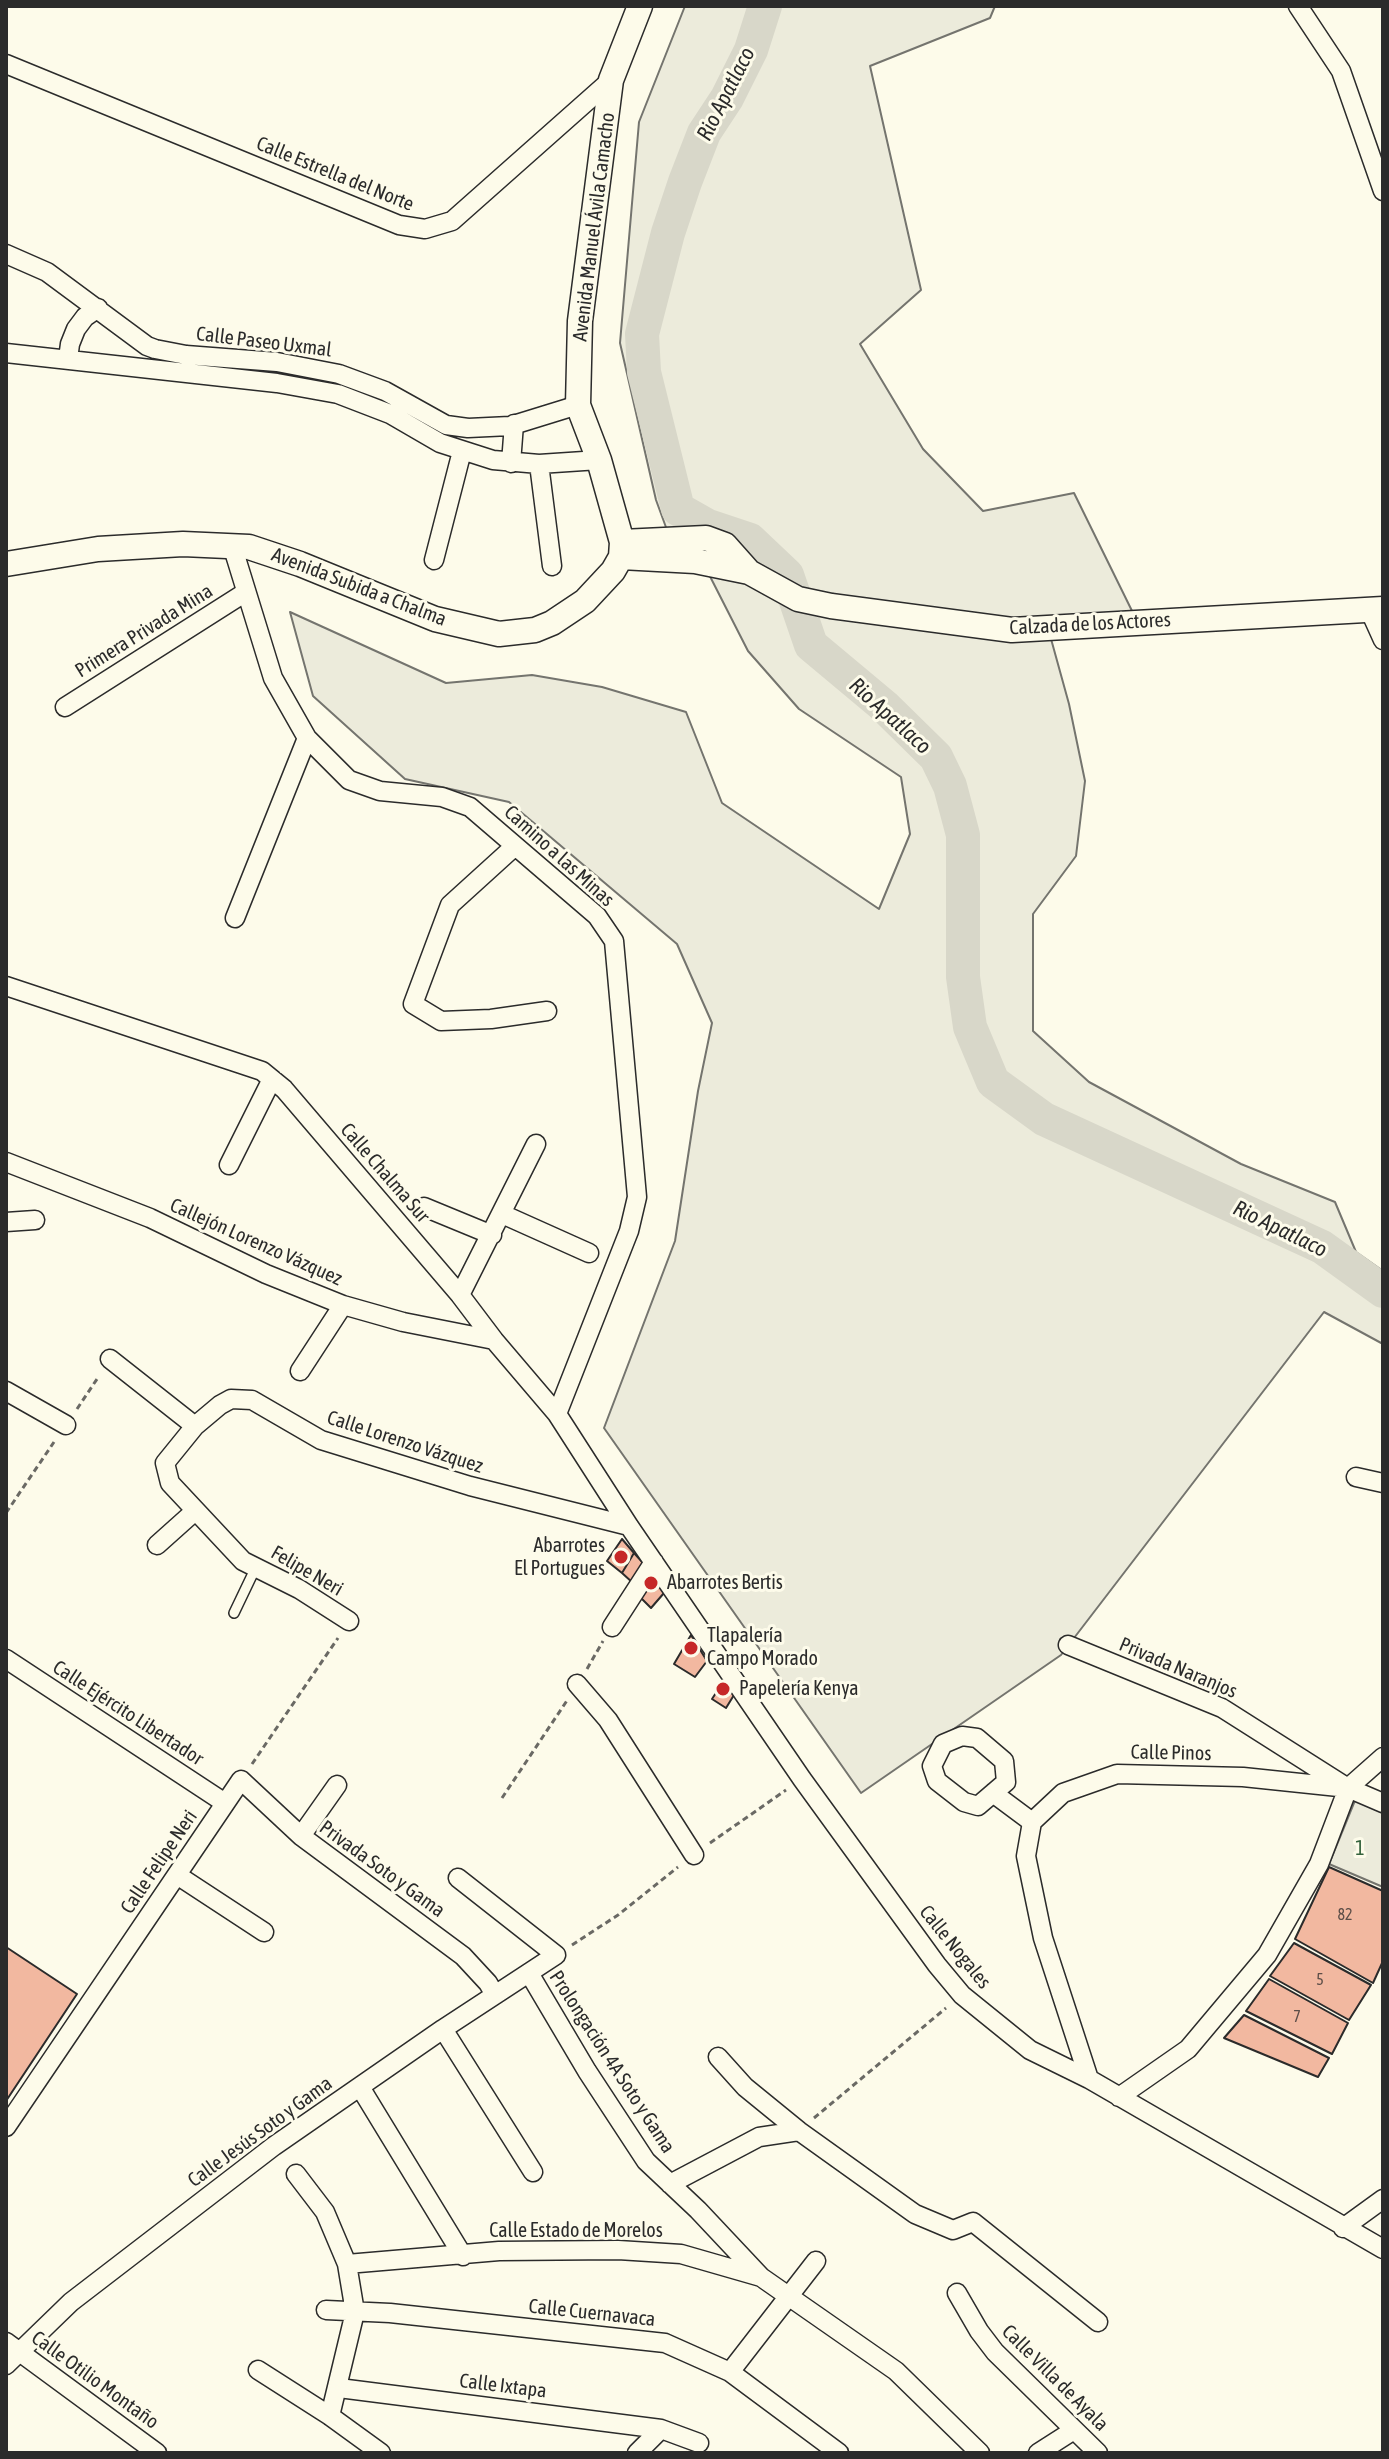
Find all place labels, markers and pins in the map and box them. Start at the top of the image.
place label: Abarrotes El Portugues [514,1534,605,1581]
marker: Abarrotes El Portugues [612,1548,630,1566]
place label: Abarrotes Bertis [667,1571,783,1595]
marker: Abarrotes Bertis [642,1574,660,1592]
place label: Tlapalería Campo Morado [707,1624,818,1671]
marker: Tlapalería Campo Morado [682,1639,700,1657]
place label: Papelería Kenya [739,1677,858,1701]
marker: Papelería Kenya [714,1680,732,1698]

